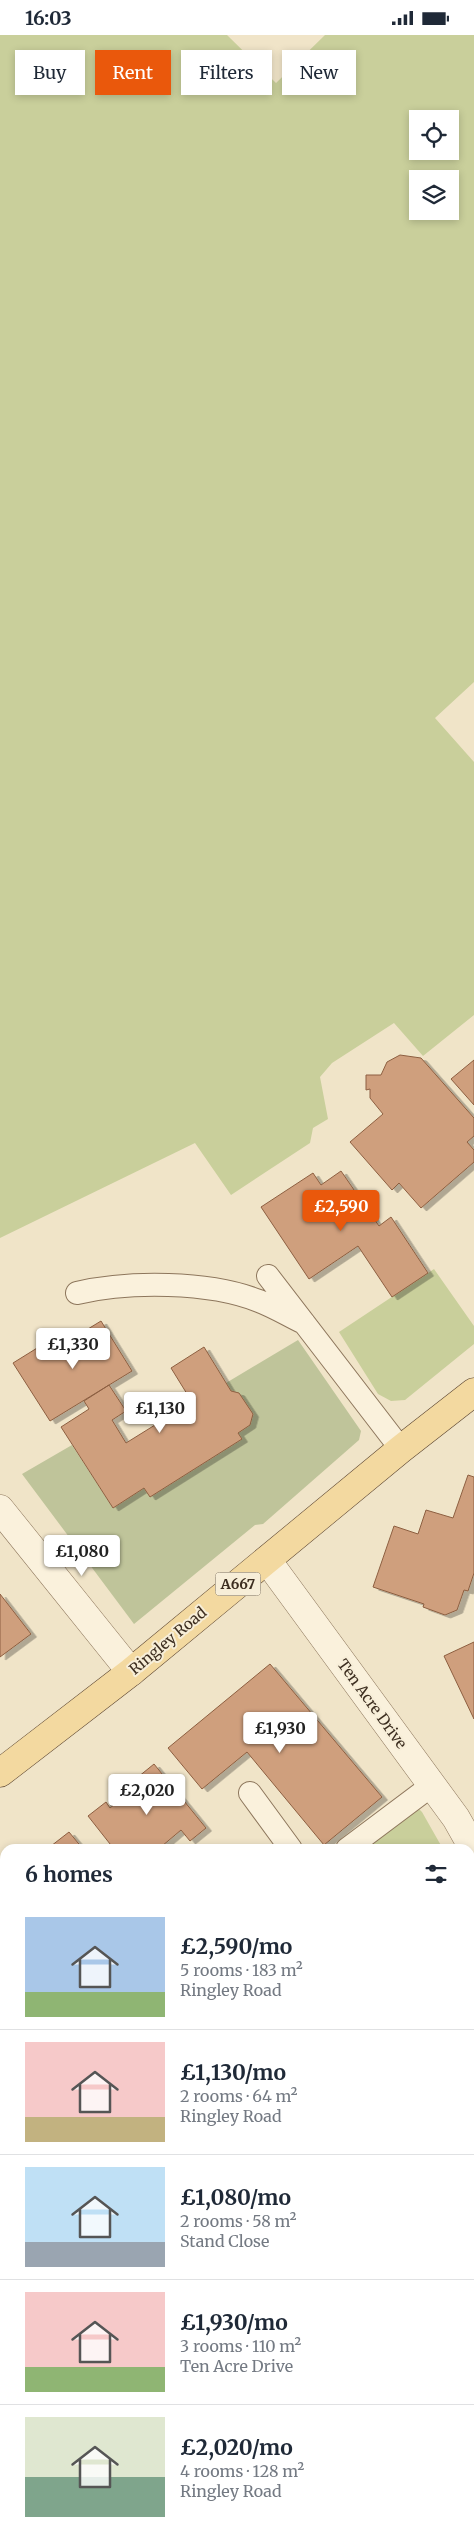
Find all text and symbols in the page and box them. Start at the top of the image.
text: 16:03 [25,6,72,30]
chip: Buy [15,50,85,95]
chip: Rent [95,50,171,95]
chip: Filters [181,50,272,95]
chip: New [282,50,356,95]
map controls [409,110,459,220]
button: locate [409,110,459,160]
button: layers [409,170,459,220]
pin: £2,590 [300,1189,382,1232]
text: £2,590 [313,1196,369,1216]
pin: £1,330 [32,1327,114,1370]
text: £1,330 [47,1334,99,1354]
pin: £1,130 [119,1391,201,1434]
text: £1,130 [135,1398,185,1418]
pin: £1,080 [41,1535,123,1577]
text: £1,080 [55,1541,109,1561]
road number: A667 [216,1573,260,1595]
street label: Ringley Road [125,1603,210,1679]
street label: Ten Acre Drive [334,1655,411,1752]
pin: £1,930 [239,1711,321,1754]
text: £1,930 [254,1718,306,1738]
pin: £2,020 [106,1773,188,1816]
text: £2,020 [119,1780,175,1800]
icon: filters [422,1860,450,1888]
text: 6 homes [25,1861,113,1888]
text: £2,590/mo [180,1933,292,1960]
icon: home [65,1937,125,1997]
text: 5 rooms · 183 m² [180,1960,303,1980]
text: Ringley Road [180,1980,282,2000]
text: £1,130/mo [180,2059,286,2086]
icon: home [65,2062,125,2122]
text: 2 rooms · 64 m² [180,2086,298,2106]
text: Ringley Road [180,2106,282,2126]
text: £1,080/mo [180,2184,291,2211]
icon: home [65,2187,125,2247]
text: 2 rooms · 58 m² [180,2211,297,2231]
text: Stand Close [180,2231,269,2251]
text: £1,930/mo [180,2309,288,2336]
icon: home [65,2312,125,2372]
text: 3 rooms · 110 m² [180,2336,301,2356]
text: Ten Acre Drive [180,2356,293,2376]
text: £2,020/mo [180,2434,293,2461]
icon: home [65,2437,125,2497]
text: 4 rooms · 128 m² [180,2461,304,2481]
text: Ringley Road [180,2481,282,2501]

